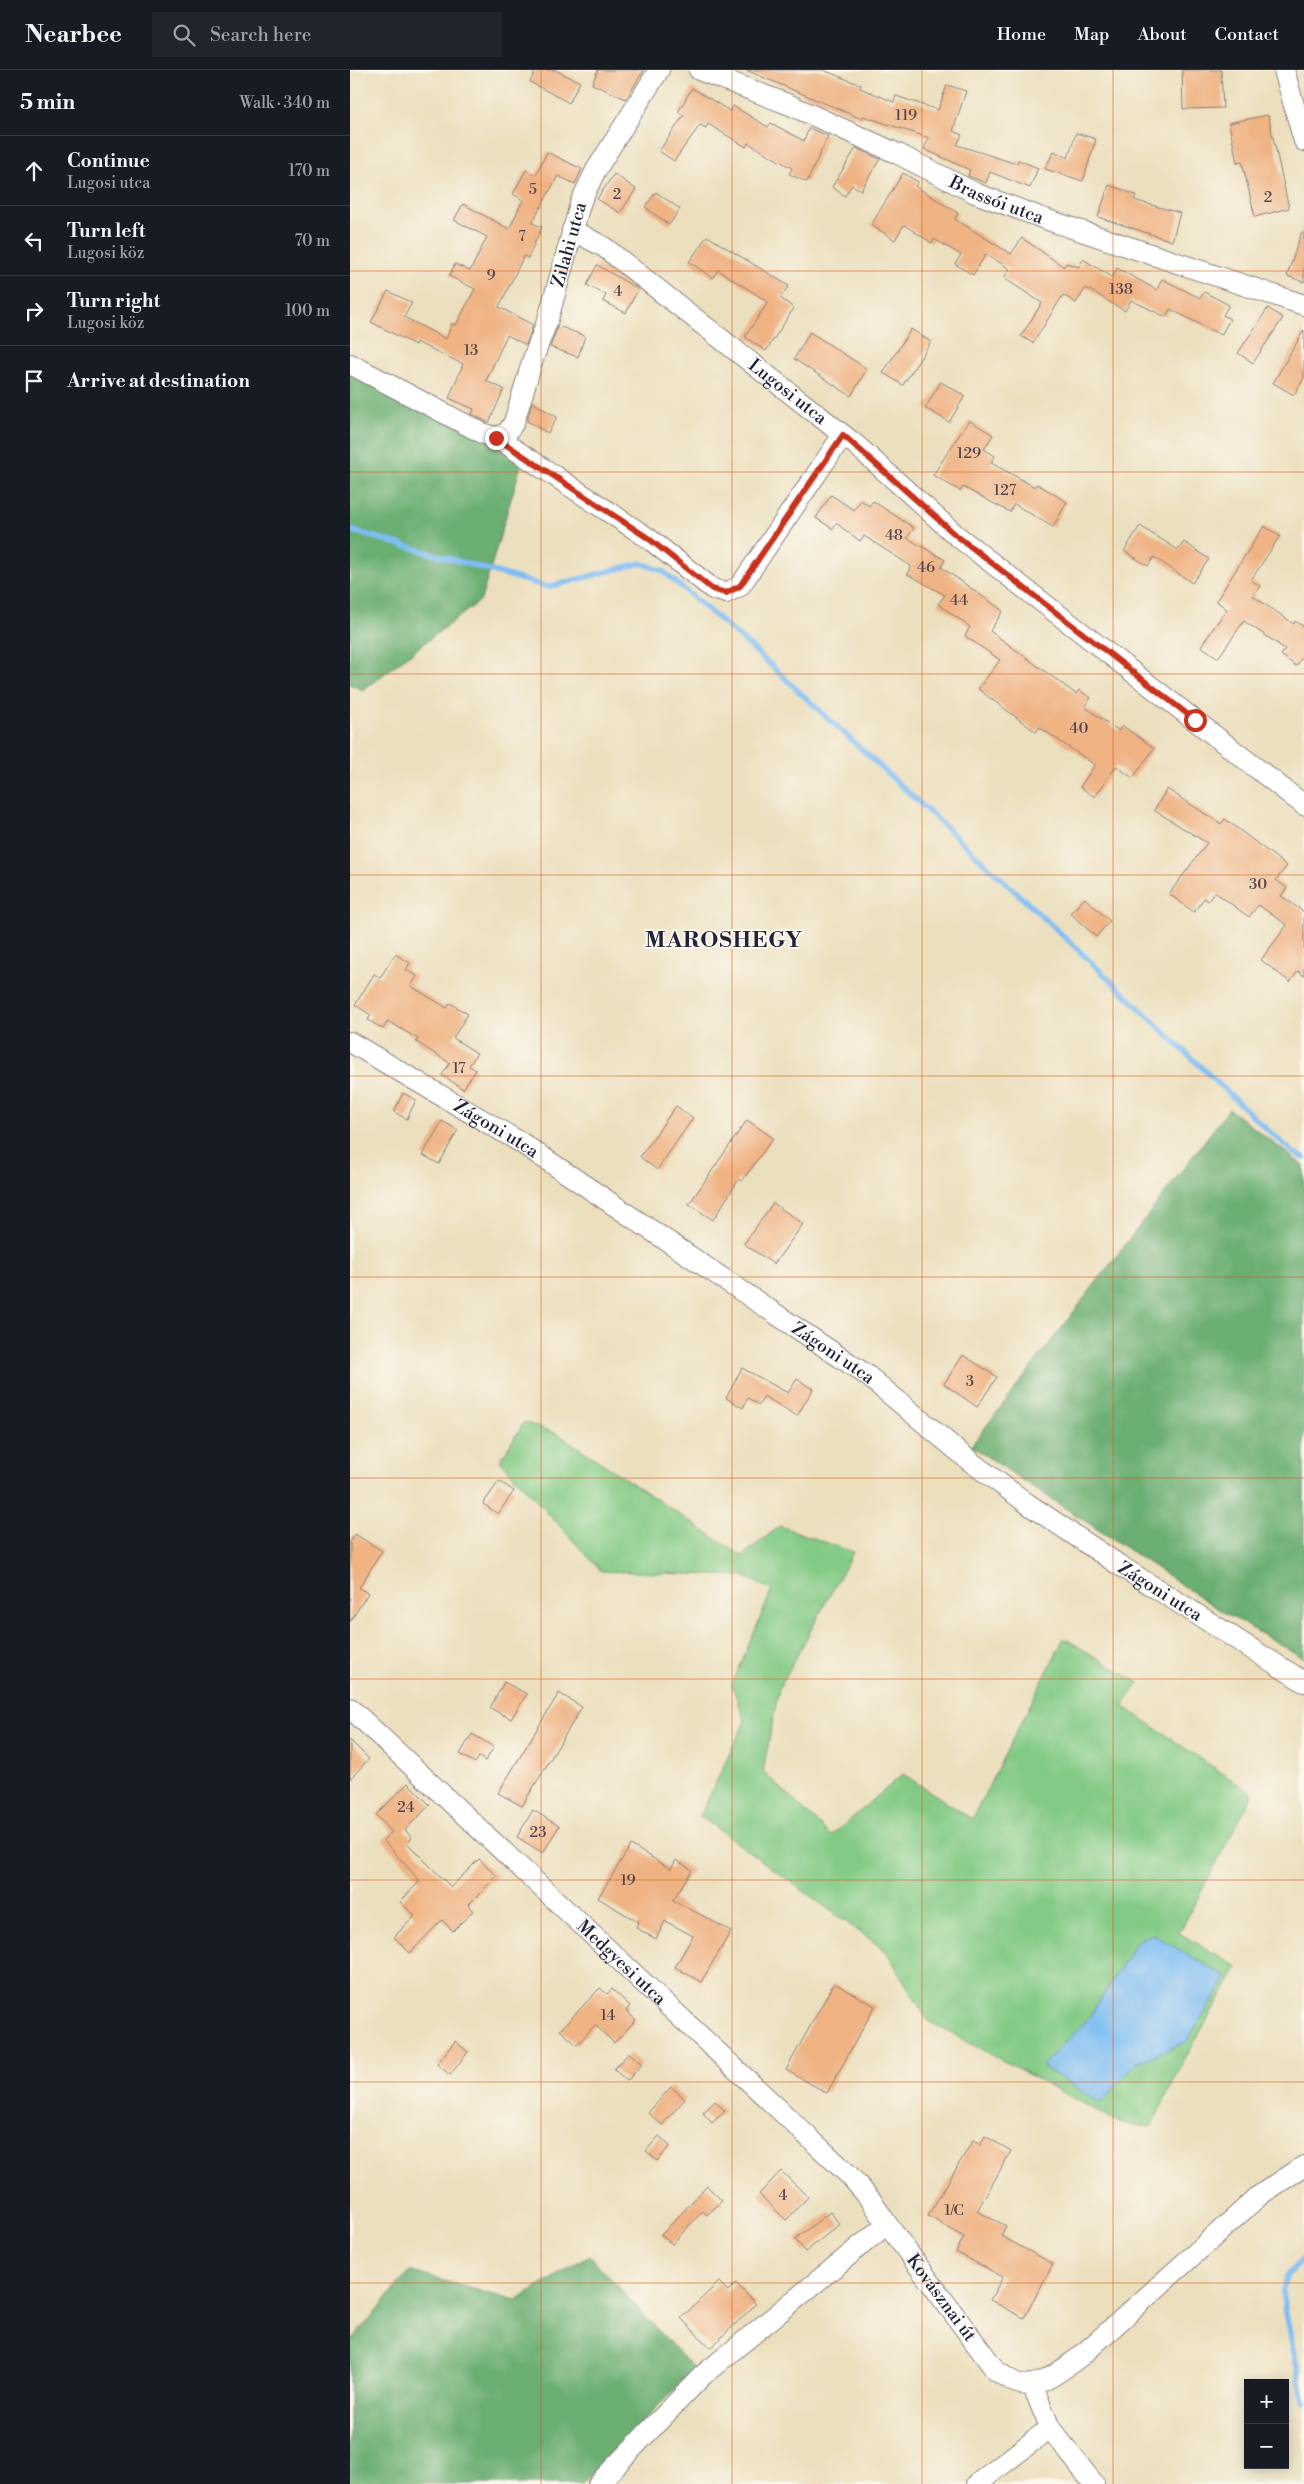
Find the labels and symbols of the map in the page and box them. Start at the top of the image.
house number: 119 [895,106,917,125]
street label: Brassói utca [945,170,1048,229]
house number: 5 [529,180,537,199]
house number: 2 [613,185,621,204]
house number: 2 [1264,188,1272,207]
street label: Zilahi utca [546,199,592,290]
house number: 7 [518,227,526,246]
house number: 9 [486,266,496,285]
house number: 138 [1109,280,1133,299]
house number: 4 [614,282,623,301]
house number: 13 [464,341,478,360]
street label: Lugosi utca [744,353,833,430]
route end [485,427,508,450]
house number: 129 [957,444,981,463]
house number: 127 [994,481,1017,500]
house number: 48 [885,526,903,545]
house number: 46 [917,558,935,577]
house number: 44 [950,591,968,610]
route start [1184,709,1207,732]
house number: 40 [1070,719,1088,738]
house number: 30 [1249,875,1267,894]
district label: MAROSHEGY [645,927,803,954]
house number: 17 [452,1059,466,1078]
street label: Zágoni utca [450,1094,544,1163]
street label: Zágoni utca [788,1317,881,1389]
house number: 3 [966,1372,974,1391]
street label: Zágoni utca [1114,1556,1207,1627]
house number: 24 [397,1798,415,1817]
house number: 23 [530,1823,546,1842]
house number: 19 [620,1871,636,1890]
street label: Medgyesi utca [572,1915,672,2010]
house number: 14 [601,2006,615,2025]
house number: 4 [779,2186,788,2205]
house number: 1/C [944,2201,964,2220]
street label: Kovásznai út [902,2249,982,2347]

